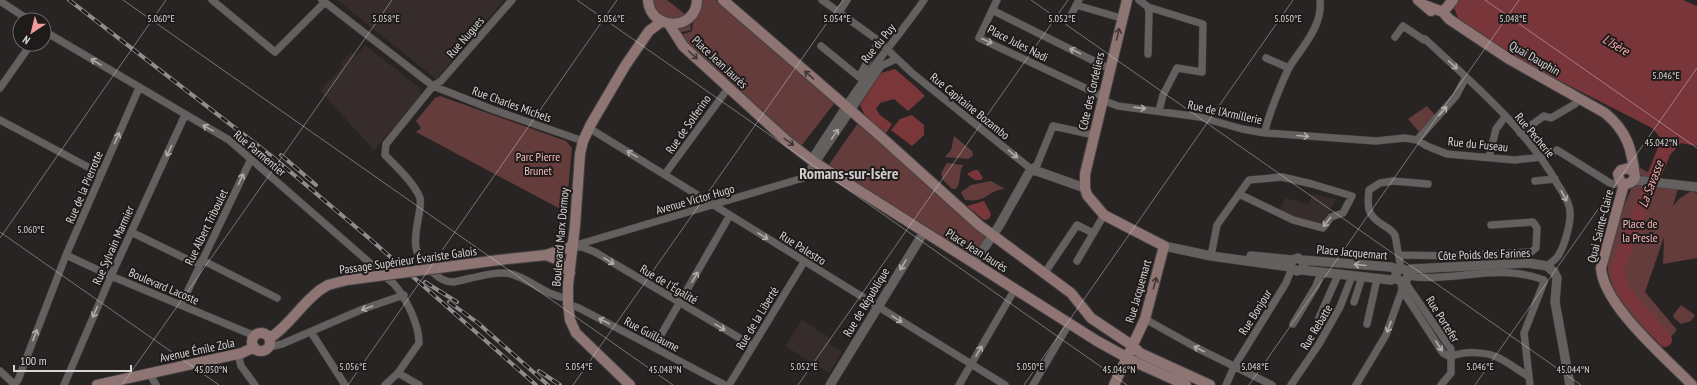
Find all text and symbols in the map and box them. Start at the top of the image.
north arrow [12,12,52,52]
text: 5.060°E [147,12,175,25]
text: 5.058°E [372,12,400,25]
text: 5.056°E [597,12,625,25]
text: 5.054°E [823,12,851,25]
text: 5.052°E [1048,12,1076,25]
text: 5.050°E [1274,12,1302,25]
text: 5.048°E [1499,12,1527,25]
street label: Rue Nugues [443,13,487,61]
street label: Rue du Puy [858,20,899,66]
street label: Place Jules Nadi [985,21,1051,65]
one-way arrow [1114,28,1122,41]
water label: L'Isère [1600,31,1634,60]
text: N [20,33,33,48]
street label: Place Jean Jaurès [689,33,751,91]
street label: Quai Dauphin [1507,37,1563,79]
one-way arrow [980,38,992,45]
one-way arrow [1069,47,1081,54]
one-way arrow [687,50,698,59]
street label: Côte des Cordeliers [1075,51,1107,131]
one-way arrow [90,58,102,66]
one-way arrow [1448,60,1458,70]
street label: Rue Capitaine Bozambo [927,69,1013,143]
text: 5.046°E [1652,69,1680,82]
one-way arrow [804,70,814,79]
street label: Rue Charles Michels [470,83,554,125]
street label: Rue de Solferino [662,92,714,156]
street label: Rue de l'Armillerie [1186,97,1264,127]
one-way arrow [1133,105,1146,112]
one-way arrow [1438,106,1448,116]
street label: Rue Pecherie [1512,110,1558,160]
one-way arrow [202,124,214,132]
street label: Rue Parmentier [231,127,290,180]
one-way arrow [831,129,840,140]
one-way arrow [114,132,121,144]
one-way arrow [1297,132,1310,139]
street label: Rue du Fuseau [1447,133,1509,155]
text: 45.042°N [1644,136,1678,149]
one-way arrow [784,138,795,146]
one-way arrow [164,144,172,156]
street label: Rue de la Pierrotte [62,148,106,226]
park label: Parc Pierre Brunet [516,149,560,178]
one-way arrow [627,150,638,158]
one-way arrow [1007,150,1018,159]
water label: La Savasse [1634,157,1668,210]
district label: Romans-sur-Isère [799,163,899,183]
one-way arrow [238,173,245,185]
street label: Avenue Victor Hugo [654,181,736,217]
street label: Rue Albert Triboulet [181,186,231,267]
street label: Boulevard Marx Dormoy [548,186,572,287]
street label: Quai Sainte-Claire [1584,188,1616,264]
one-way arrow [1561,190,1568,202]
street label: Rue Sylvain Marmier [89,202,137,287]
park label: Place de la Presle [1622,216,1658,245]
one-way arrow [1323,217,1331,228]
text: 5.060°E [17,223,45,236]
street label: Place Jean Jaurès [943,225,1011,275]
street label: Rue Palestro [777,228,829,268]
one-way arrow [757,232,768,240]
street label: Place Jacquemart [1316,241,1389,263]
street label: Passage Supérieur Évariste Galois [338,243,478,277]
street label: Côte Poids des Farines [1438,245,1530,263]
one-way arrow [603,257,615,265]
street label: Rue Jacquemart [1122,257,1154,324]
one-way arrow [899,259,907,270]
street label: Rue de l'Égalité [637,261,701,307]
one-way arrow [1354,261,1367,268]
street label: Boulevard Lacoste [126,264,202,308]
street label: Rue de République [840,265,892,339]
one-way arrow [691,271,699,283]
one-way arrow [1151,277,1159,290]
street label: Rue de la Liberté [732,284,782,352]
street label: Rue Bonjour [1235,286,1275,338]
street label: Rue Portefer [1423,293,1463,345]
street label: Rue Rebatte [1297,302,1335,352]
one-way arrow [361,304,373,312]
one-way arrow [91,305,99,317]
street label: Rue Guillaume [622,313,682,355]
one-way arrow [891,316,903,324]
one-way arrow [598,317,610,324]
one-way arrow [1385,320,1392,333]
one-way arrow [714,324,726,332]
one-way arrow [32,330,40,342]
street label: Avenue Émile Zola [158,335,236,365]
one-way arrow [1435,340,1443,351]
one-way arrow [1193,345,1205,352]
one-way arrow [975,346,983,358]
scale bar [14,347,131,373]
text: 100 m [20,353,47,368]
text: 5.056°E [339,360,367,373]
text: 5.054°E [565,360,593,373]
text: 5.052°E [790,360,818,373]
text: 5.050°E [1016,360,1044,373]
text: 5.048°E [1241,360,1269,373]
text: 5.046°E [1466,360,1494,373]
text: 45.050°N [194,363,228,376]
text: 45.048°N [648,363,682,376]
text: 45.046°N [1102,363,1136,376]
text: 45.044°N [1556,363,1590,376]

